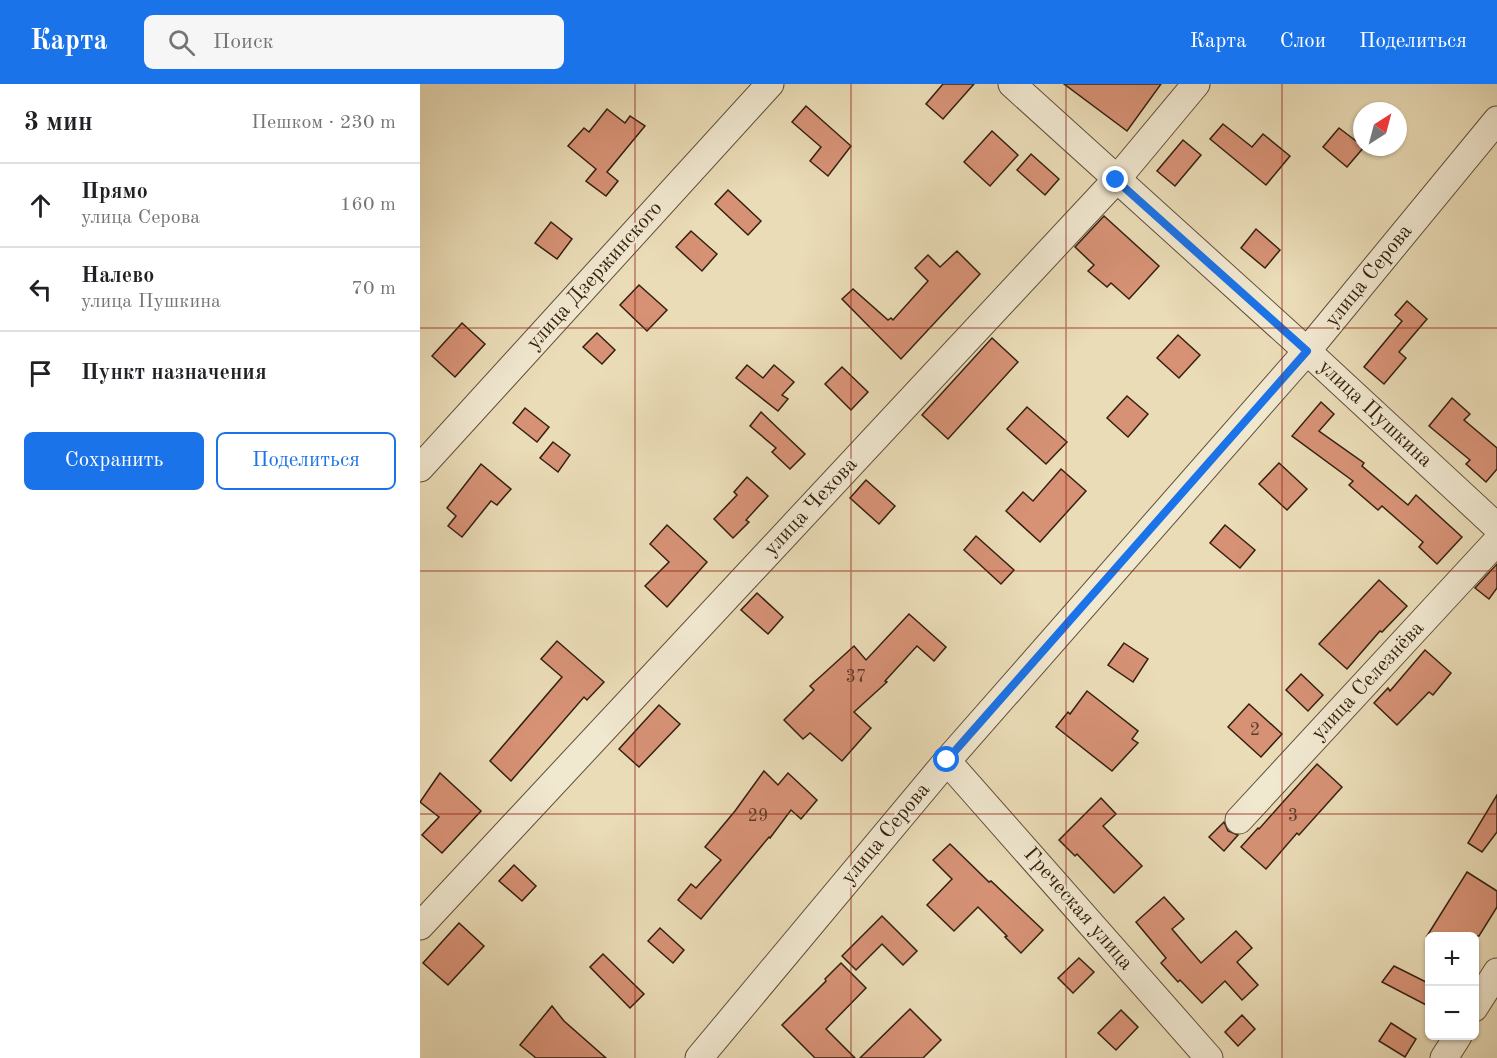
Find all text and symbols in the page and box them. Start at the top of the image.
search box [144,15,564,69]
icon: search [165,26,198,59]
text: Карта [30,28,108,56]
text: Поиск [213,31,274,53]
text: Карта [1190,31,1247,52]
text: Слои [1280,31,1326,52]
text: Поделиться [1359,31,1467,52]
north arrow [1353,102,1407,156]
text: 3 мин [24,110,93,136]
text: Пешком · 230 m [251,113,396,133]
route end [1102,166,1128,192]
text: Прямо [81,181,148,203]
icon: ahead [24,189,57,222]
text: 160 m [340,195,396,215]
street label: улица Дзержинского [523,198,667,354]
text: улица Серова [81,208,200,228]
street label: улица Серова [1321,221,1417,331]
text: Налево [81,265,154,287]
icon: left [24,273,57,306]
text: 70 m [351,279,396,299]
text: улица Пушкина [81,292,221,312]
street label: улица Пушкина [1314,356,1436,472]
icon: arrive [24,357,57,390]
text: Пункт назначения [81,362,267,384]
button: Сохранить [24,432,204,490]
button: Поделиться [216,432,396,490]
street label: улица Чехова [760,454,862,560]
street label: улица Селезнёва [1308,617,1428,745]
house number: 37 [846,668,866,686]
house number: 2 [1250,721,1260,739]
route start [933,746,959,772]
street label: улица Серова [838,779,934,889]
house number: 29 [748,807,768,825]
house number: 3 [1288,807,1298,825]
street label: Греческая улица [1019,844,1137,974]
map controls [1425,932,1479,1040]
button: + [1425,932,1479,986]
button: − [1425,986,1479,1040]

